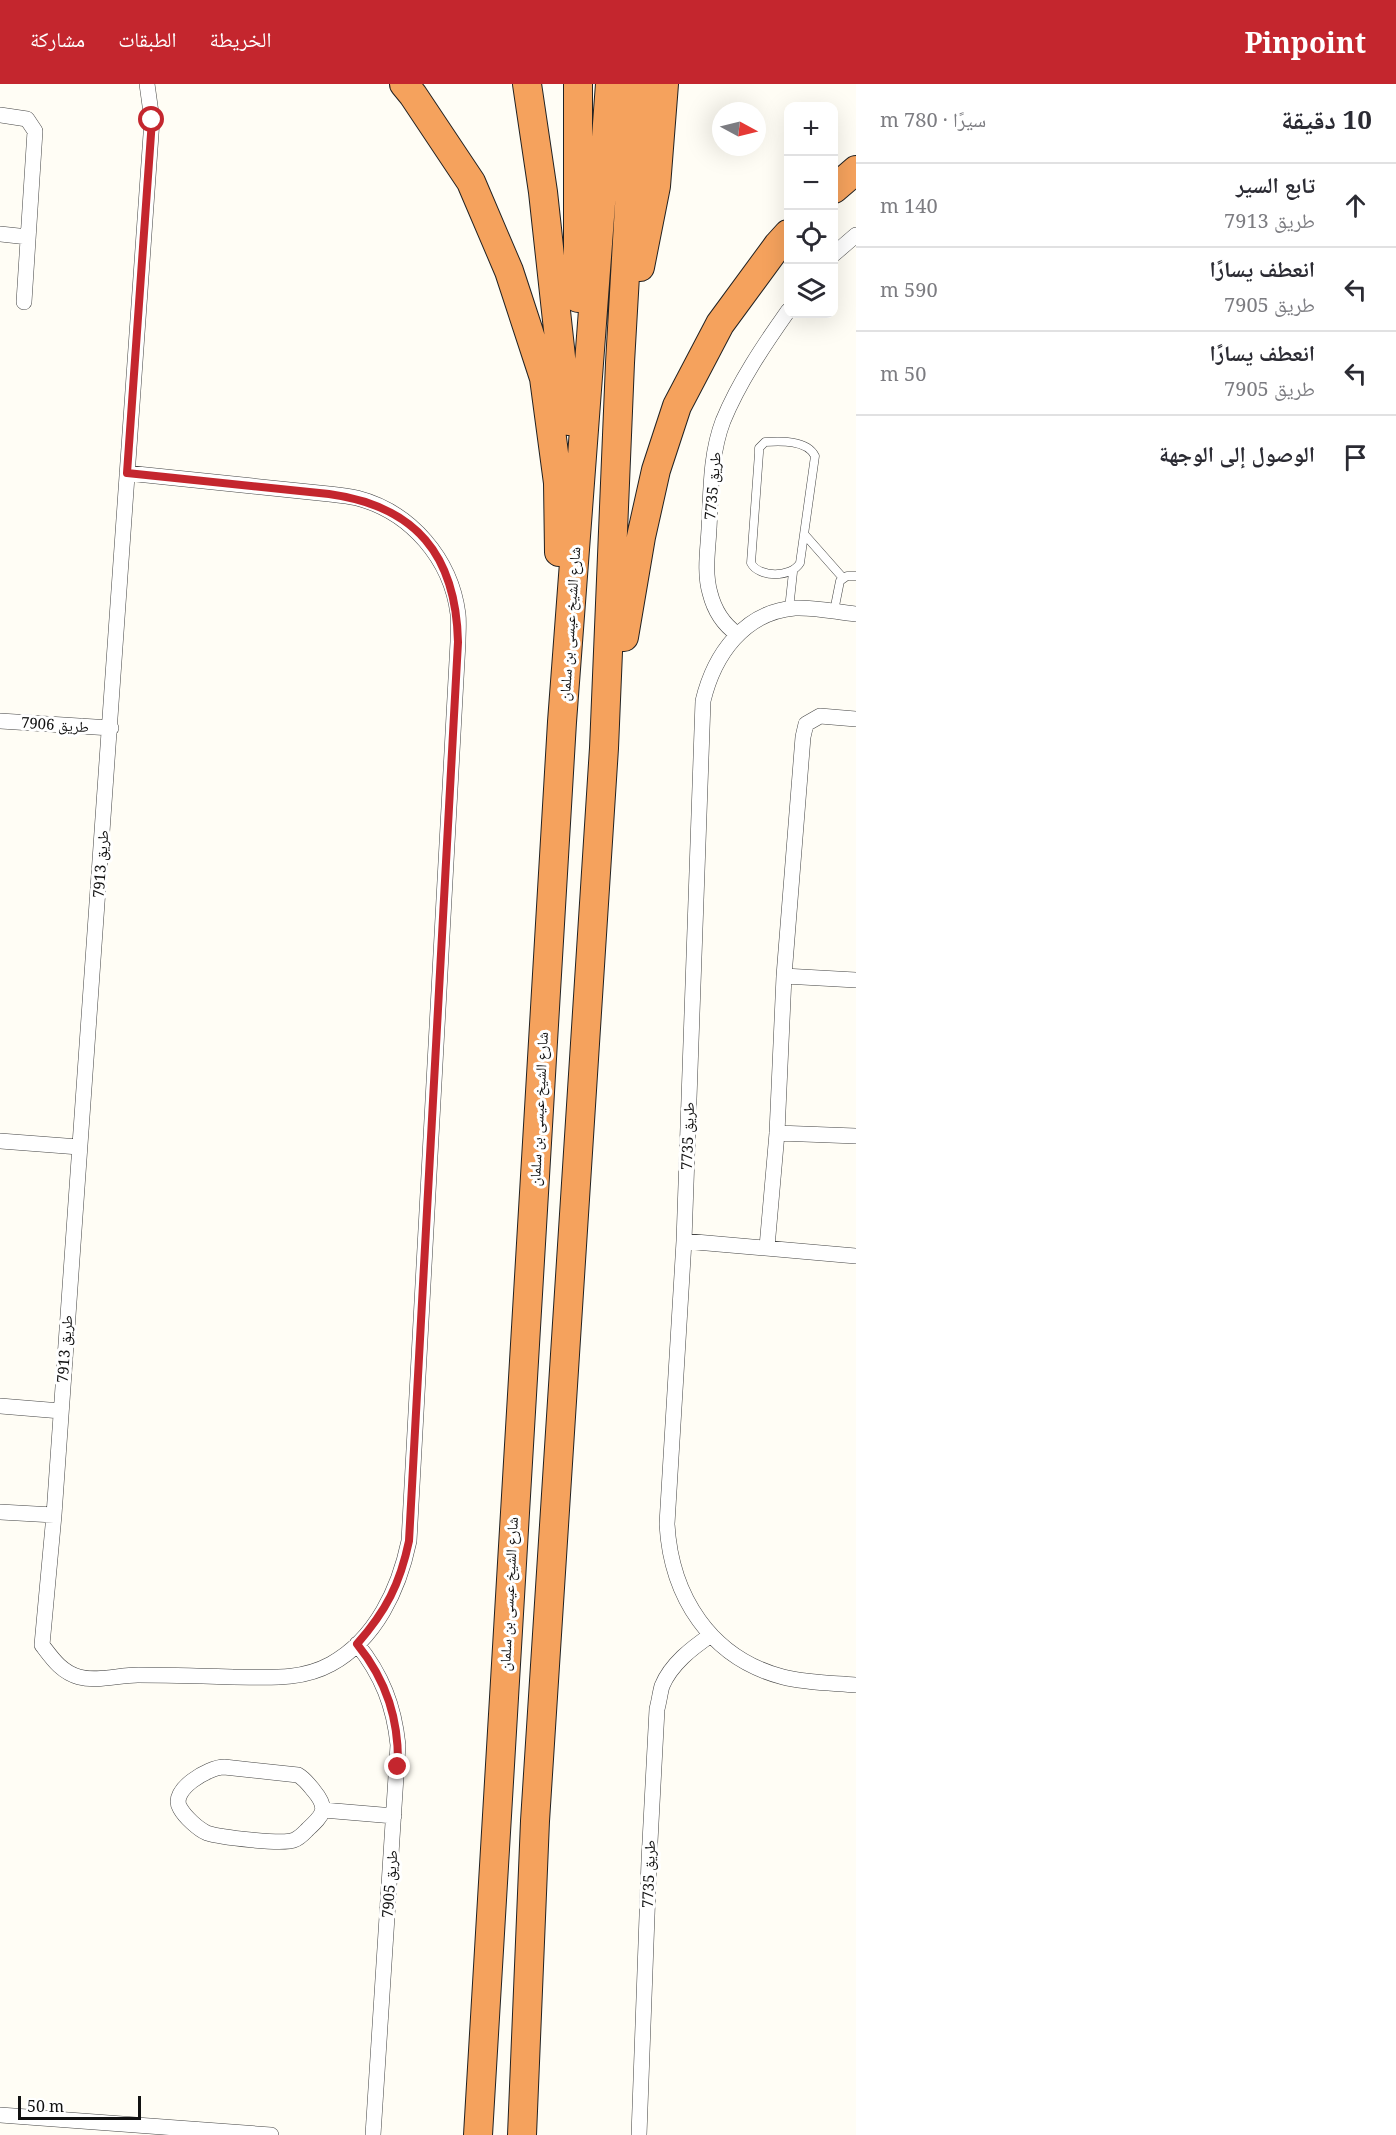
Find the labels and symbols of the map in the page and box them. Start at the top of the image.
north arrow [712,102,766,156]
route start [138,106,164,132]
street label: طريق 7735 [699,451,726,521]
street label: شارع الشيخ عيسى بن سلمان [554,546,585,702]
street label: طريق 7906 [20,712,90,737]
street label: طريق 7913 [88,829,113,899]
street label: شارع الشيخ عيسى بن سلمان [524,1031,553,1187]
street label: طريق 7735 [676,1101,699,1170]
street label: طريق 7913 [52,1314,77,1384]
street label: شارع الشيخ عيسى بن سلمان [494,1516,523,1672]
route end [384,1753,410,1779]
street label: طريق 7735 [637,1839,660,1908]
street label: طريق 7905 [377,1849,402,1919]
scale bar [18,2093,141,2120]

